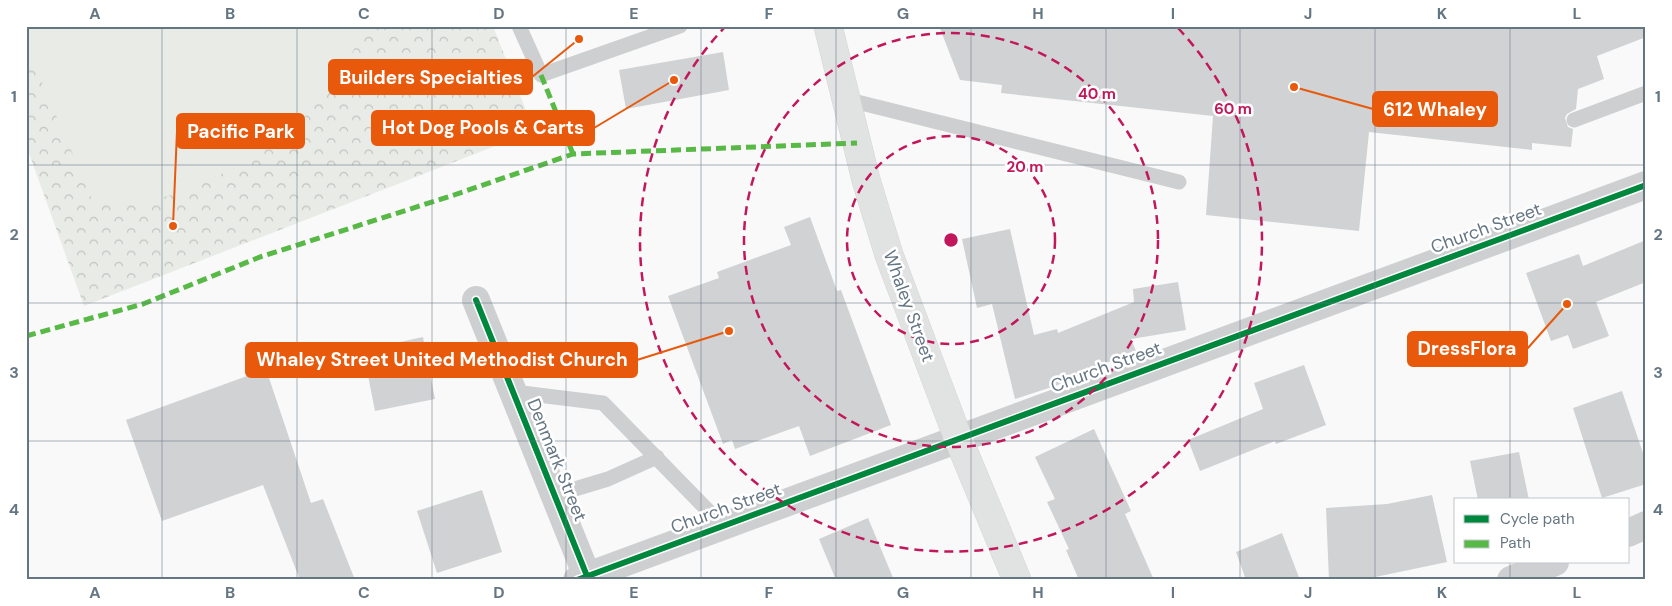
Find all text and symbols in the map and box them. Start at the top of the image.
text: A [89,3,101,24]
text: B [225,3,235,24]
text: C [358,3,370,24]
text: D [493,3,505,24]
text: E [629,3,639,24]
text: F [765,3,774,24]
text: G [897,3,909,24]
text: H [1032,3,1044,24]
text: I [1171,3,1175,24]
text: J [1304,3,1312,24]
text: K [1437,3,1448,24]
text: L [1573,3,1582,24]
callout: Builders Specialties [329,60,532,94]
text: Builders Specialties [339,65,523,90]
text: 40 m [1078,84,1116,104]
text: 1 [11,86,17,107]
text: 1 [1655,86,1661,107]
callout: 612 Whaley [1373,92,1497,126]
text: 612 Whaley [1383,97,1488,122]
text: 60 m [1214,99,1252,119]
callout: Hot Dog Pools & Carts [372,111,594,145]
callout: Pacific Park [177,114,304,148]
text: Hot Dog Pools & Carts [382,115,584,140]
text: Pacific Park [187,119,295,144]
text: 20 m [1007,157,1043,177]
street label: Church Street [1427,197,1545,259]
text: 2 [9,224,19,245]
text: 2 [1653,224,1663,245]
centre of rings [942,231,960,249]
street label: Whaley Street [878,247,940,365]
callout: DressFlora [1408,332,1527,366]
street label: Church Street [1047,336,1165,398]
text: DressFlora [1418,336,1516,361]
callout: Whaley Street United Methodist Church [246,343,637,377]
text: Whaley Street United Methodist Church [256,347,628,372]
text: 3 [9,362,19,383]
text: 3 [1653,362,1663,383]
street label: Denmark Street [521,395,593,525]
street label: Church Street [667,477,785,539]
legend [1454,498,1630,564]
text: 4 [9,499,19,520]
text: 4 [1653,499,1663,520]
text: Cycle path [1500,509,1575,529]
text: Path [1500,533,1531,553]
text: A [89,582,101,603]
text: B [225,582,235,603]
text: C [358,582,370,603]
text: D [493,582,505,603]
text: E [629,582,639,603]
text: F [765,582,774,603]
text: G [897,582,909,603]
text: H [1032,582,1044,603]
text: I [1171,582,1175,603]
text: J [1304,582,1312,603]
text: K [1437,582,1448,603]
text: L [1573,582,1582,603]

